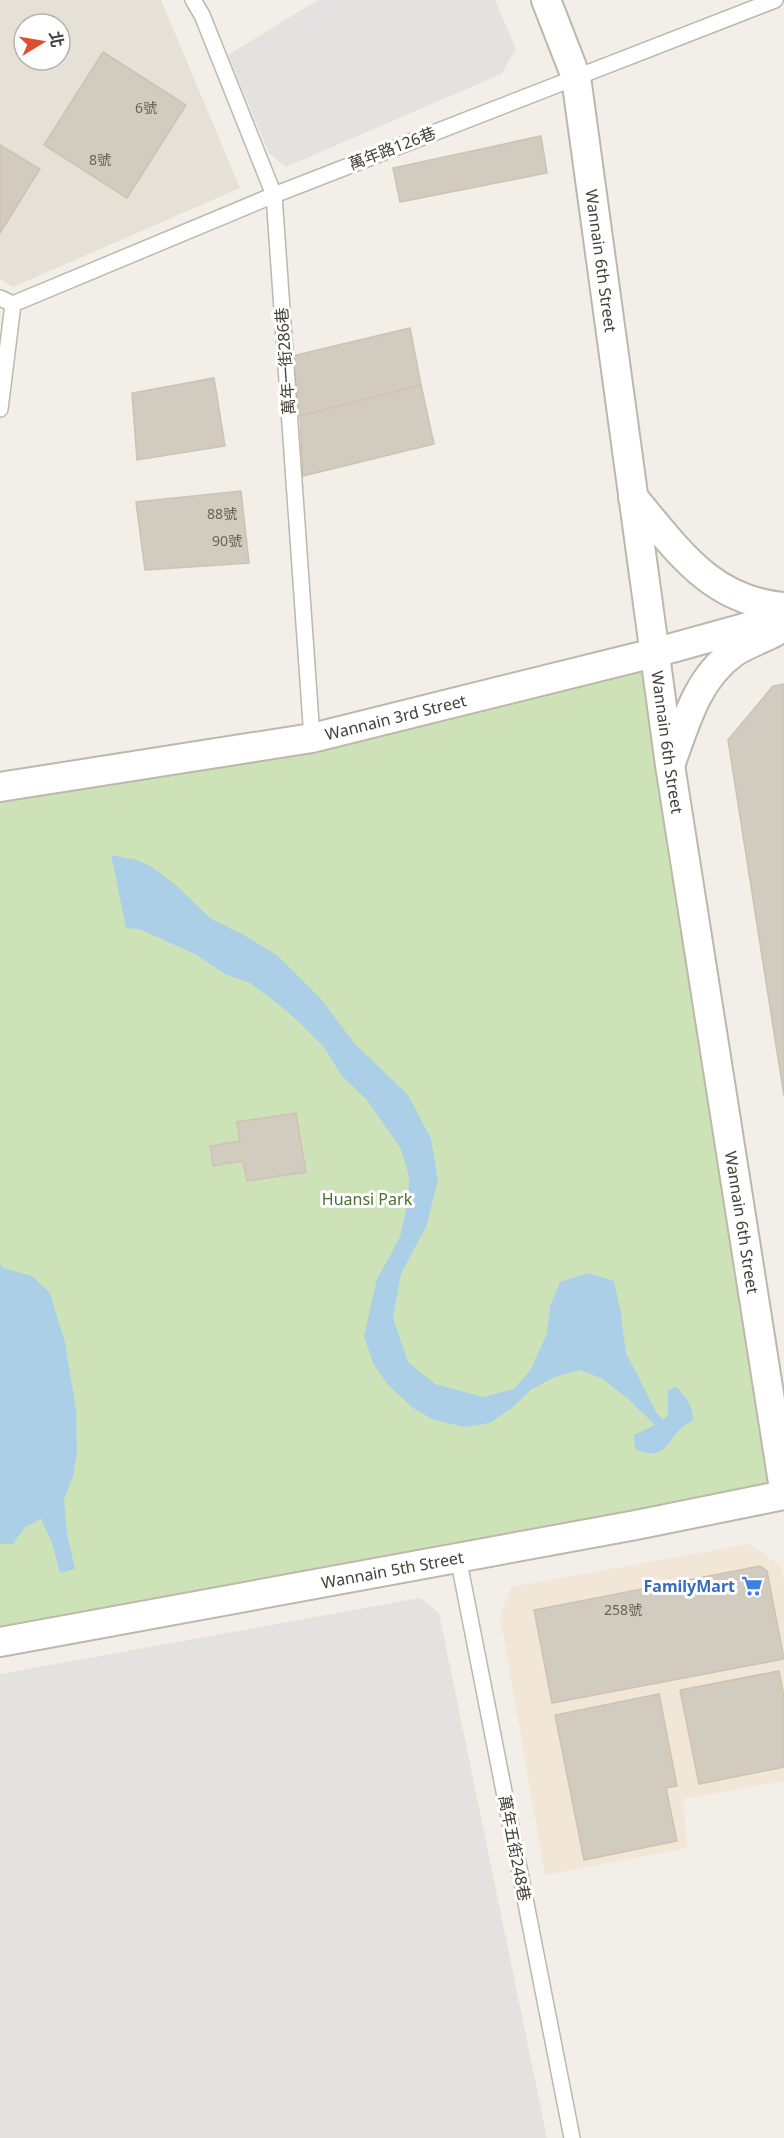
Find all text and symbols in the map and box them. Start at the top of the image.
north arrow [12,12,72,72]
text: 北 [44,29,69,49]
house number: 6號 [135,98,157,117]
street label: 萬年路126巷 [345,121,439,175]
house number: 8號 [89,150,111,169]
street label: Wannain 6th Street [580,188,622,334]
street label: 萬年一街286巷 [270,307,300,415]
house number: 88號 [207,504,237,523]
house number: 90號 [212,531,242,550]
street label: Wannain 6th Street [646,669,689,815]
street label: Wannain 3rd Street [323,689,469,745]
street label: Wannain 6th Street [720,1149,764,1296]
park label: Huansi Park [322,1188,413,1210]
street label: Wannain 5th Street [319,1546,466,1594]
supermarket icon: FamilyMart [740,1574,764,1598]
place label: FamilyMart [644,1575,735,1597]
house number: 258號 [604,1600,642,1619]
street label: 萬年五街248巷 [494,1793,536,1903]

